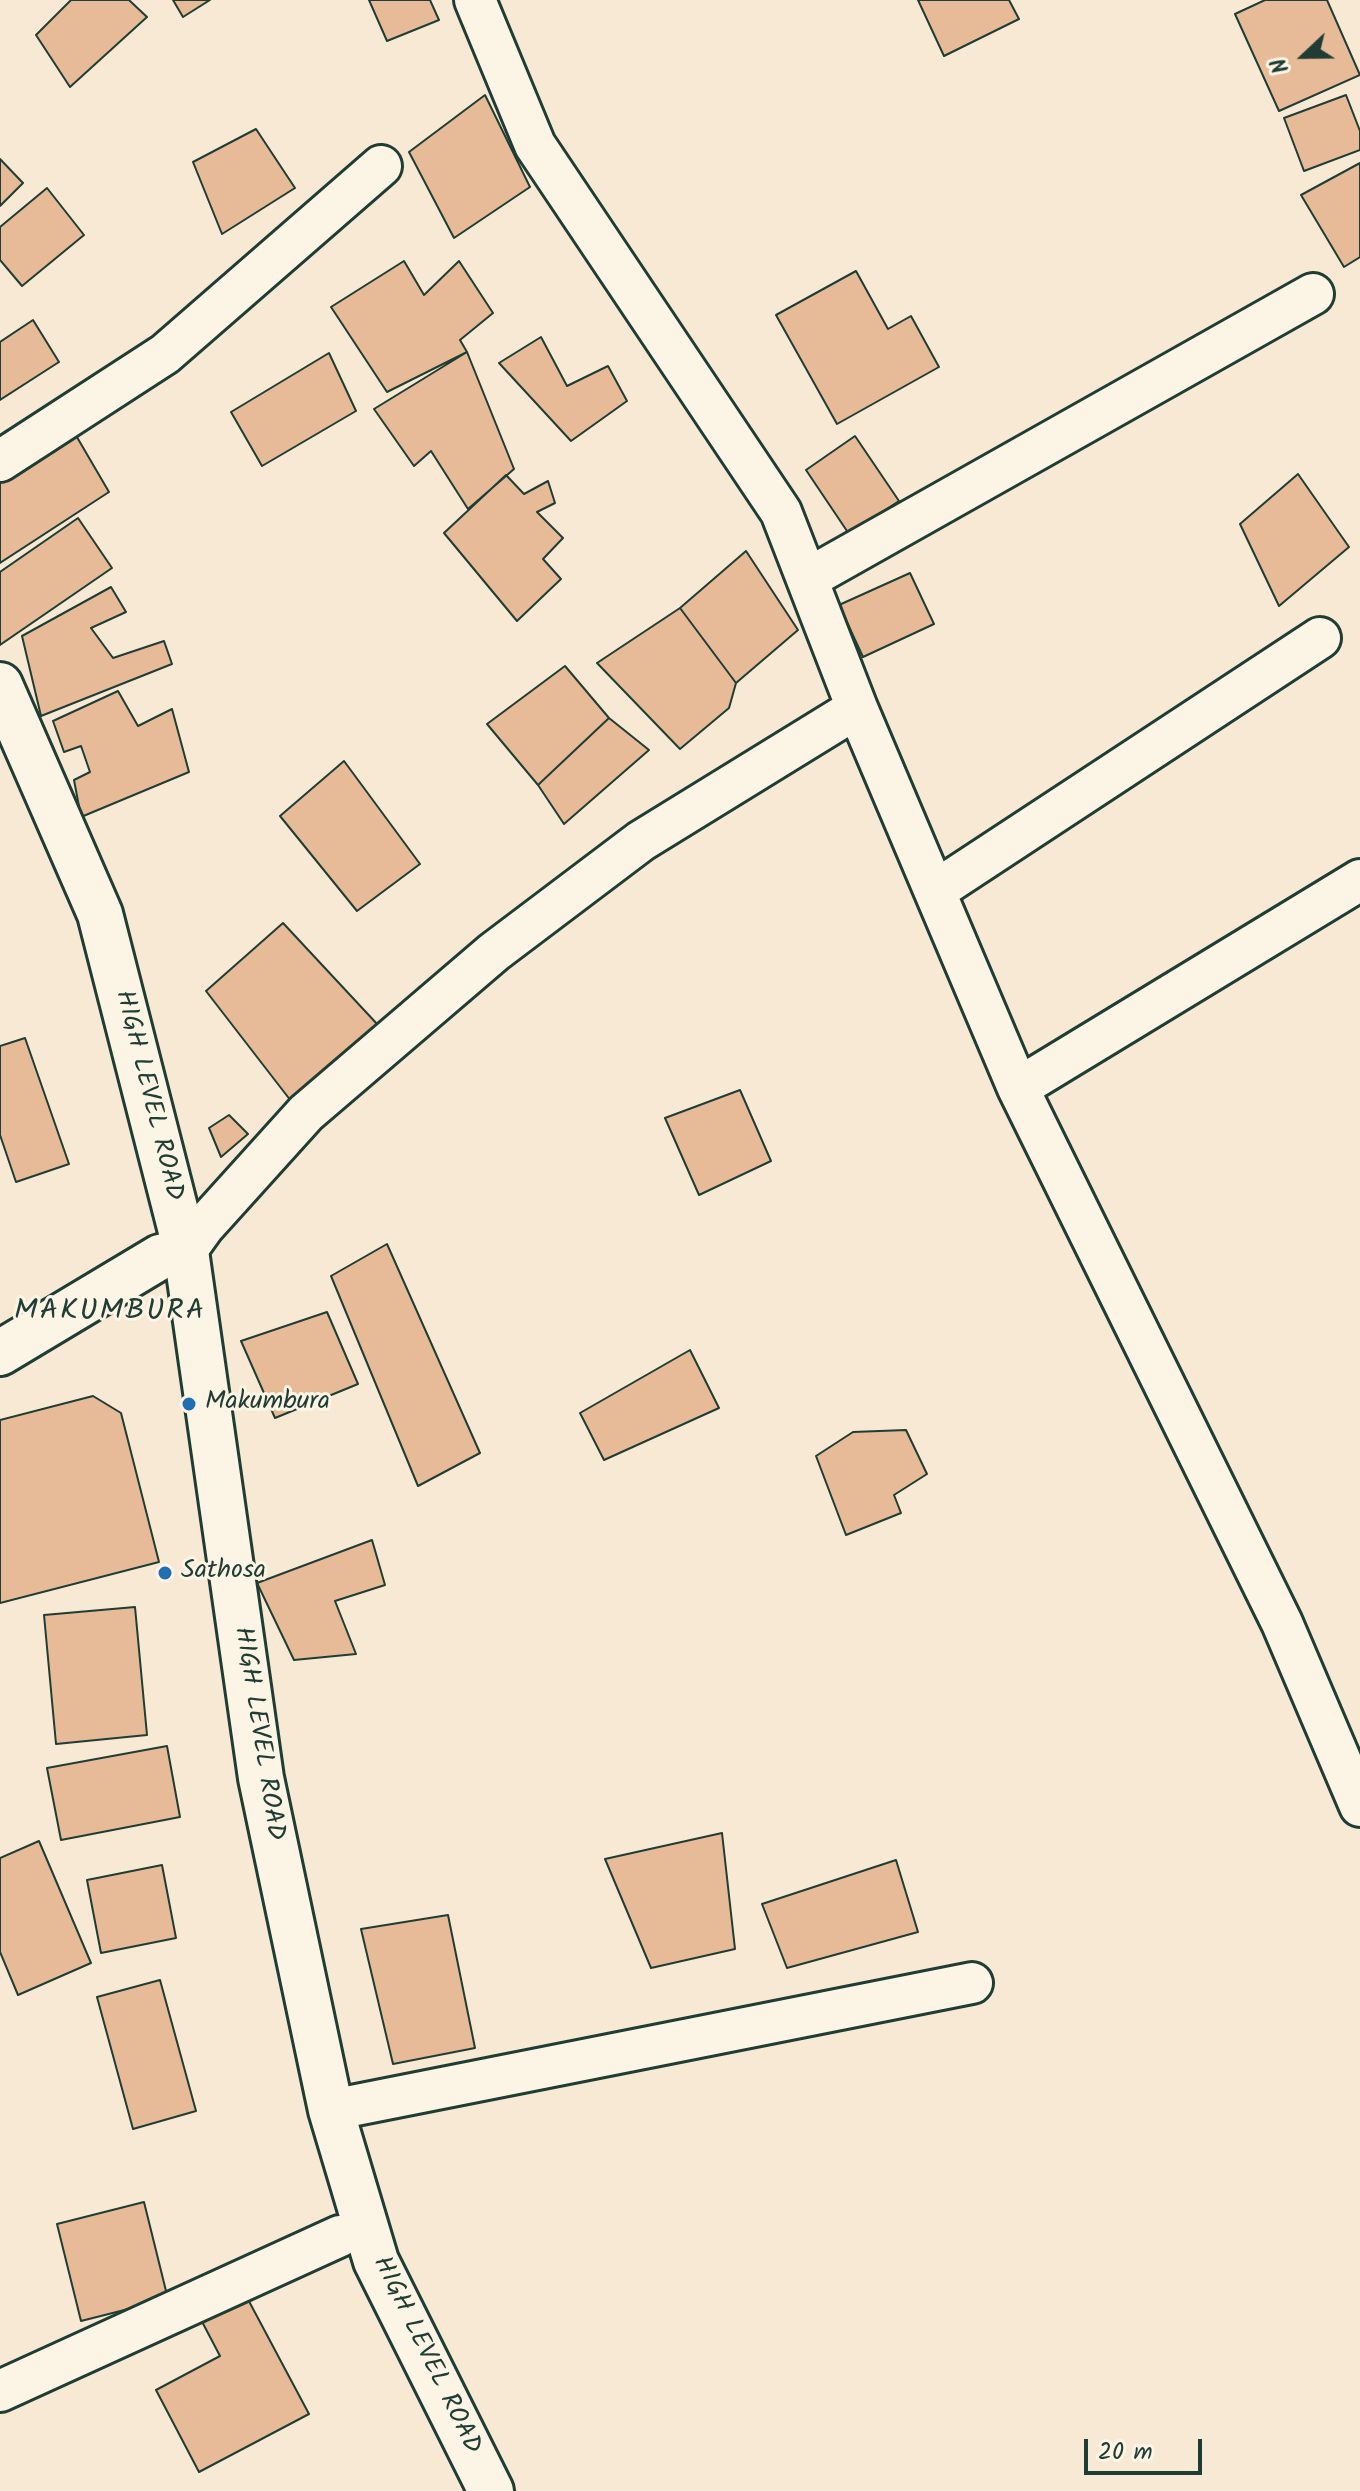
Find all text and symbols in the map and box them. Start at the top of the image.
north arrow [1264,16,1344,96]
text: N [1262,52,1300,78]
street label: HIGH LEVEL ROAD [106,987,188,1205]
district label: MAKUMBURA [14,1296,206,1332]
place label: Makumbura [205,1388,330,1420]
marker: Makumbura [180,1395,198,1413]
place label: Sathosa [181,1557,266,1589]
marker: Sathosa [156,1564,174,1582]
street label: HIGH LEVEL ROAD [225,1625,289,1843]
street label: HIGH LEVEL ROAD [364,2252,486,2460]
scale bar [1088,2423,1206,2473]
text: 20 m [1098,2433,1153,2472]

